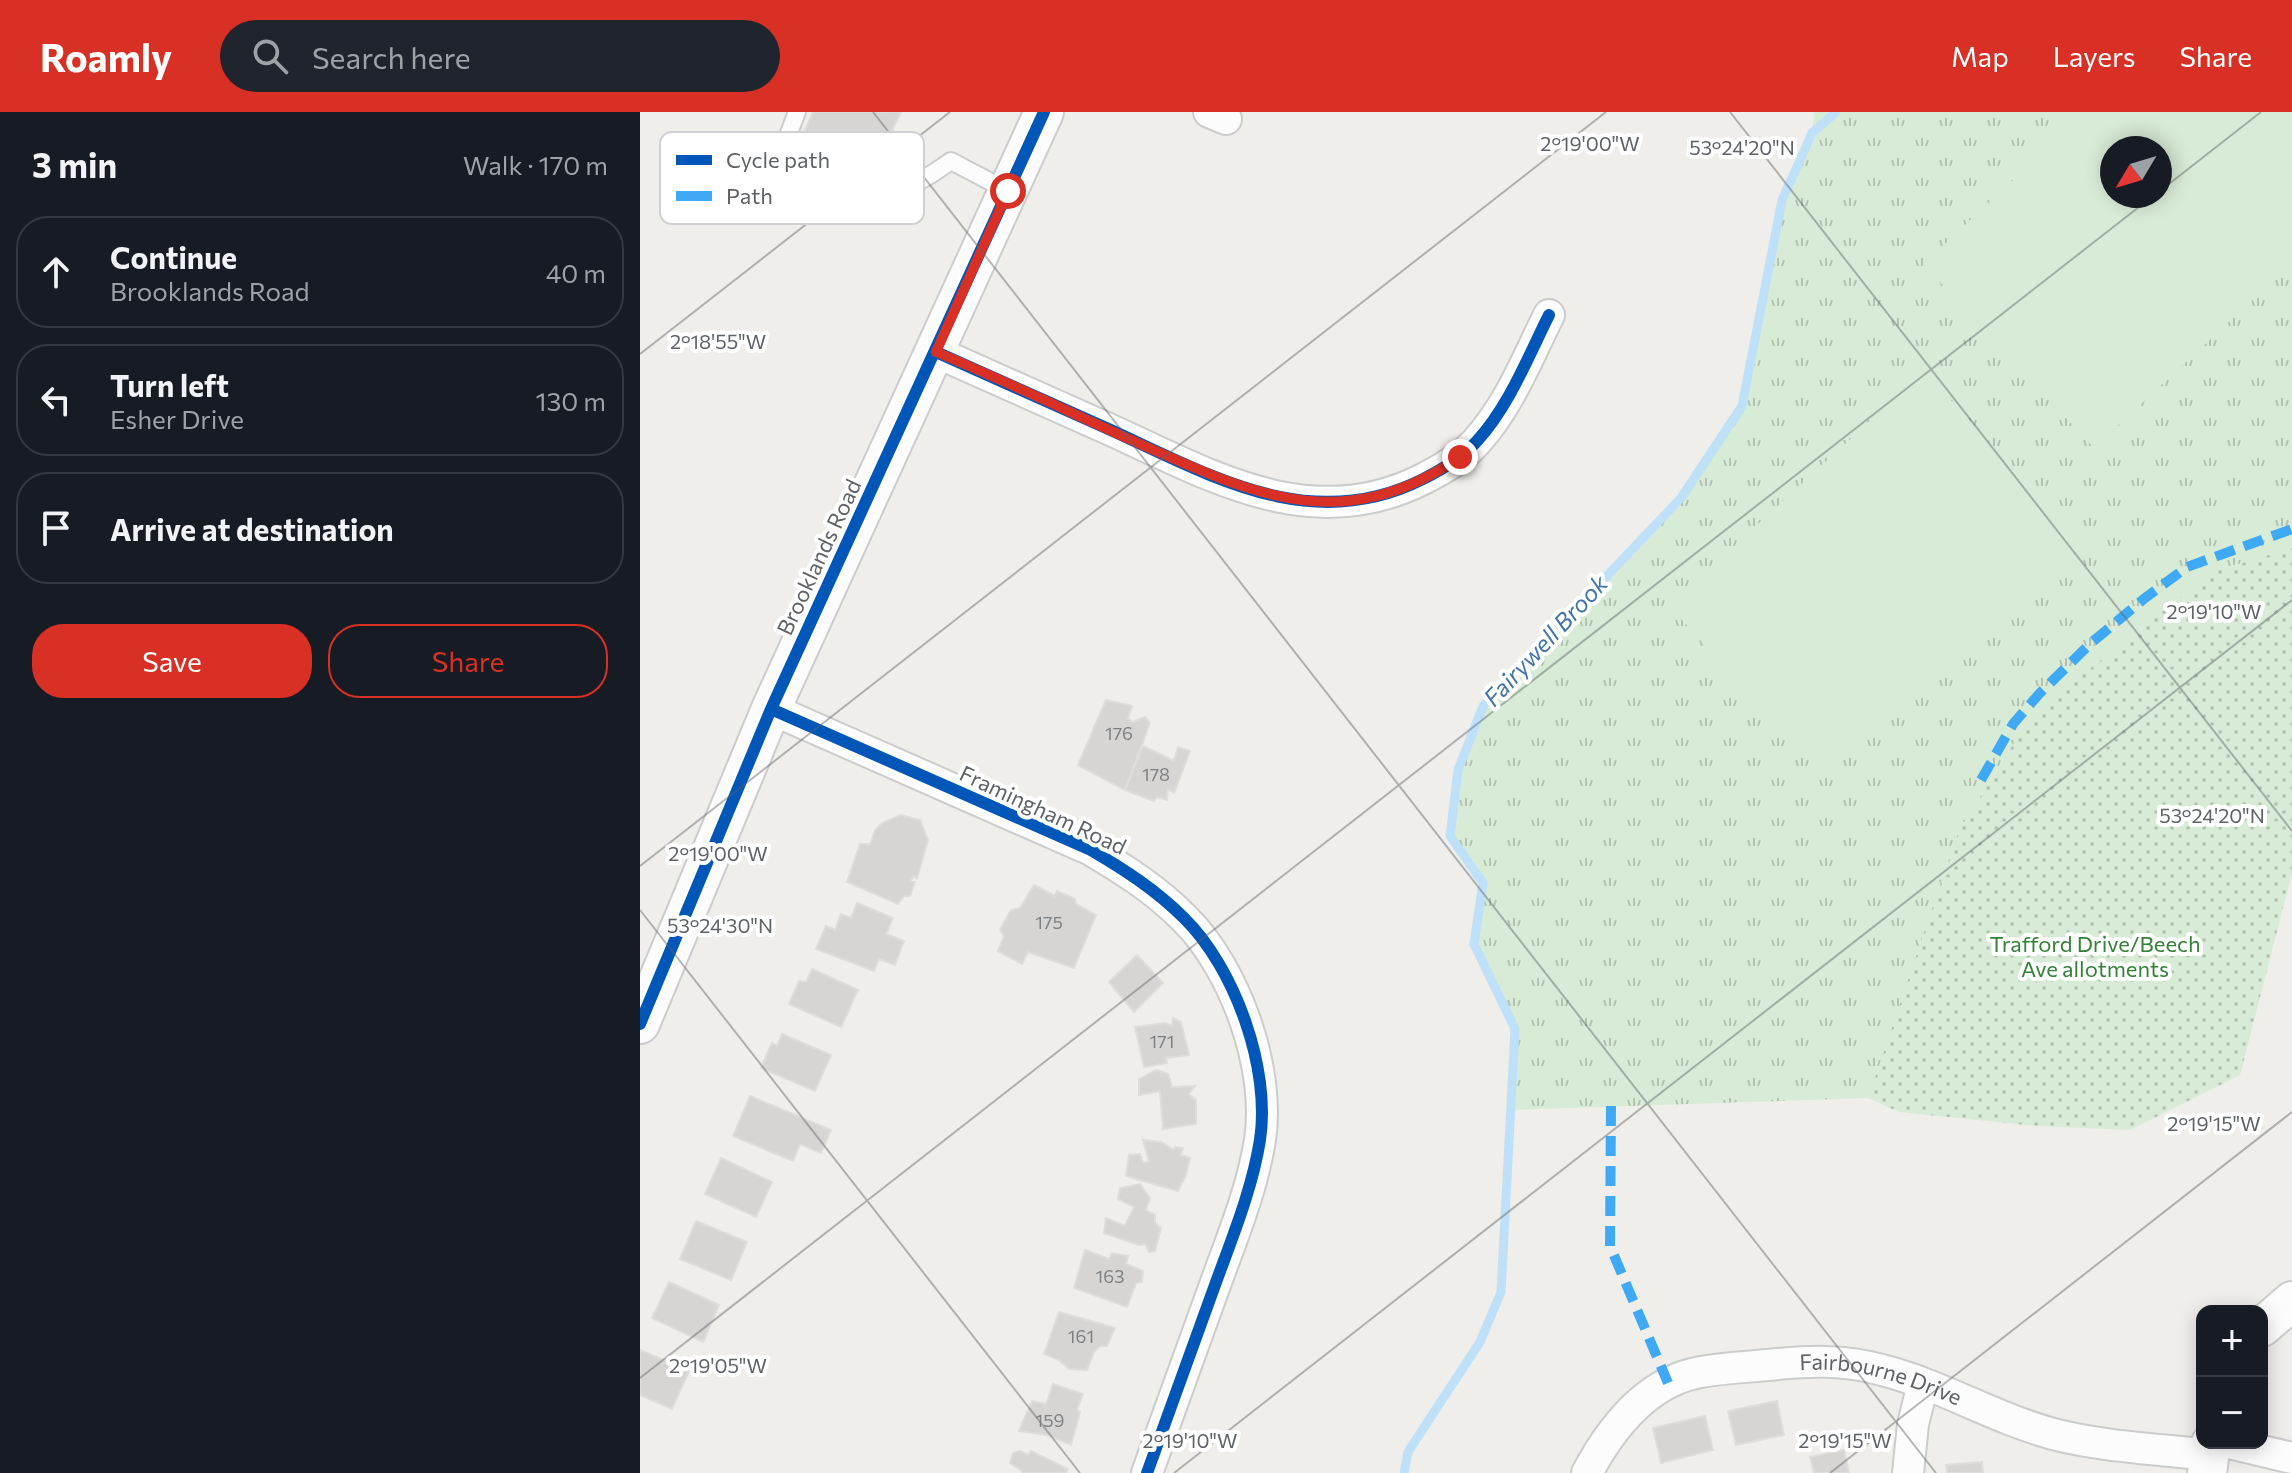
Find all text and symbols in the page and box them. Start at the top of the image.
search box [220,20,780,92]
text: Roamly [40,33,172,80]
icon: search [248,34,292,78]
text: Search here [312,38,471,75]
text: Map [1951,39,2009,73]
text: Layers [2053,39,2135,73]
text: Share [2179,39,2252,73]
text: 2°19'00"W [1540,131,1640,155]
legend [660,132,924,224]
text: 53°24'20"N [1689,135,1795,159]
north arrow [2100,136,2172,208]
text: 3 min [32,143,117,185]
text: Cycle path [726,146,830,173]
text: Walk · 170 m [463,149,608,180]
route start [990,173,1026,209]
text: Path [726,182,773,209]
text: Continue [110,238,237,275]
icon: ahead [34,250,78,294]
text: 40 m [546,257,606,288]
text: Brooklands Road [110,275,310,306]
text: 2°18'55"W [670,329,766,353]
text: Turn left [110,366,229,403]
icon: left [34,378,78,422]
text: 130 m [535,385,606,416]
text: Esher Drive [110,403,244,434]
route end [1442,439,1478,475]
street label: Brooklands Road [771,475,866,639]
icon: arrive [34,506,78,550]
text: Arrive at destination [110,510,394,547]
water label: Fairywell Brook [1477,568,1614,712]
text: 2°19'10"W [2167,599,2261,623]
button: Save [32,624,312,698]
button: Share [328,624,608,698]
house number: 176 [1105,722,1133,744]
street label: Framingham Road [956,759,1131,860]
house number: 178 [1142,763,1170,785]
text: 53°24'20"N [2159,803,2265,827]
text: 2°19'00"W [668,841,768,865]
house number: 175 [1035,911,1063,933]
text: 53°24'30"N [667,913,773,937]
park label: Trafford Drive/Beech Ave allotments [1990,930,2201,982]
house number: 171 [1150,1030,1174,1052]
text: 2°19'15"W [2167,1111,2261,1135]
house number: 163 [1096,1265,1124,1287]
map controls [2196,1305,2268,1449]
button: + [2196,1305,2268,1377]
house number: 161 [1068,1325,1094,1347]
street label: Fairbourne Drive [1799,1348,1966,1411]
text: 2°19'05"W [669,1353,767,1377]
button: − [2196,1377,2268,1449]
house number: 159 [1036,1409,1064,1431]
text: 2°19'10"W [1143,1428,1237,1452]
text: 2°19'15"W [1798,1428,1892,1452]

